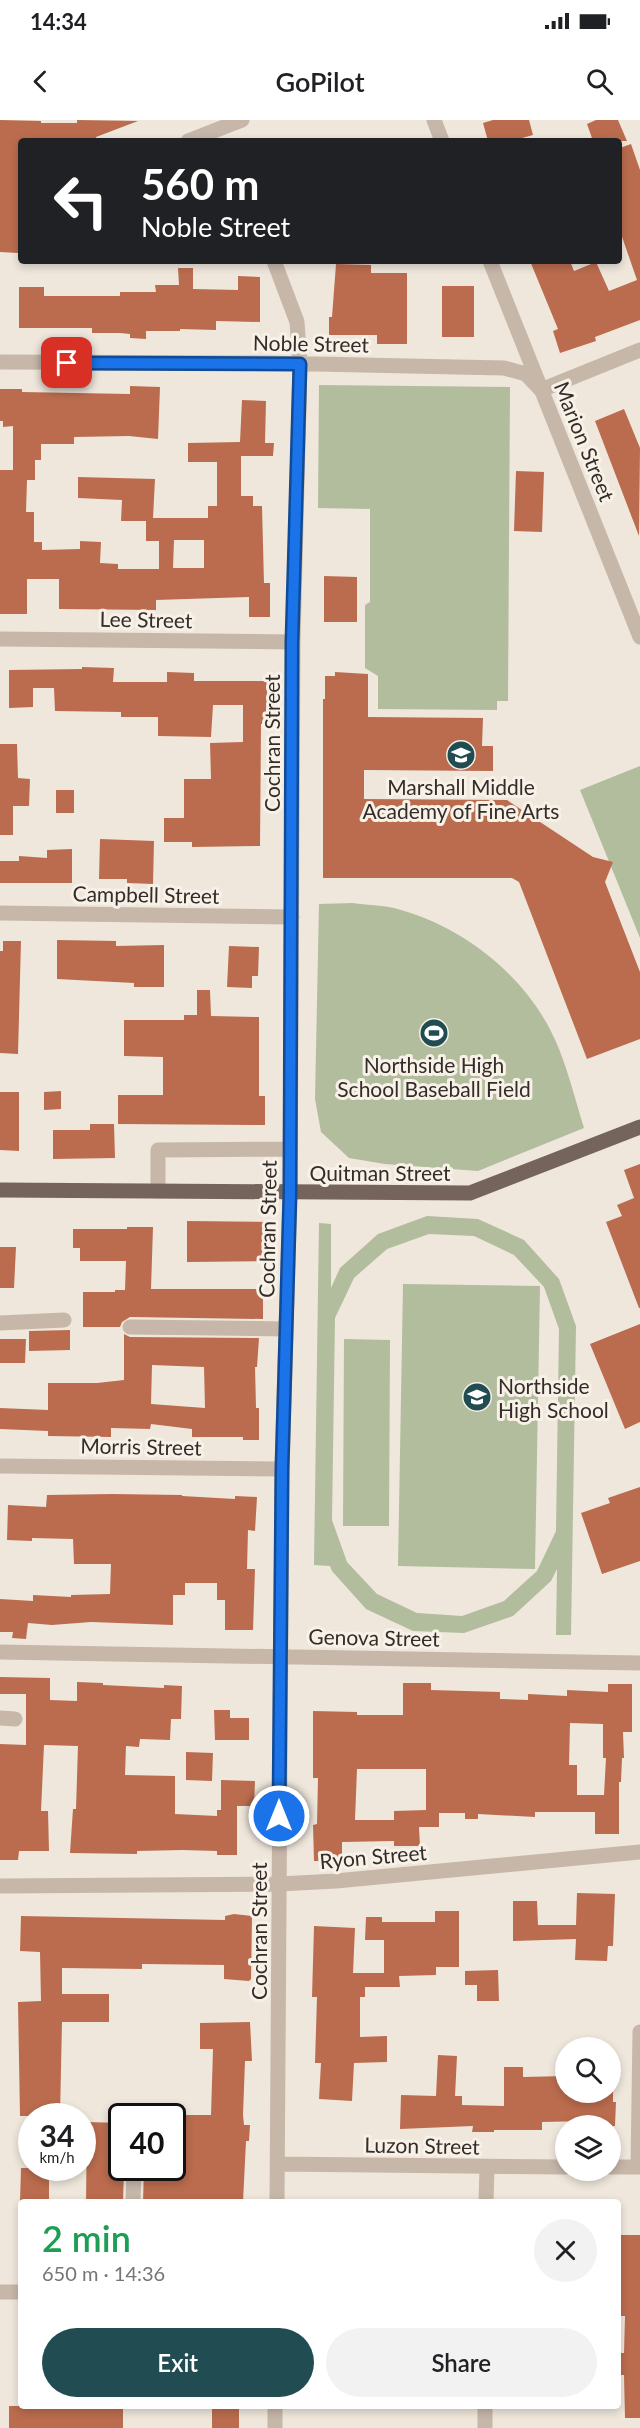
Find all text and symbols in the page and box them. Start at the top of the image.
text: 14:34 [30,8,87,35]
icon: back [24,65,57,98]
text: GoPilot [275,65,365,98]
icon: search [583,65,616,98]
text: 560 m [141,159,259,209]
icon: left [42,162,120,240]
text: Noble Street [141,210,290,243]
street label: Noble Street [253,329,370,357]
pin [41,337,92,388]
icon: arrive [50,346,83,379]
street label: Marion Street [550,378,620,505]
street label: Lee Street [99,606,193,632]
street label: Cochran Street [259,674,284,812]
school or university icon: Marshall Middle Academy of Fine Arts [445,739,477,771]
place label: Marshall Middle Academy of Fine Arts [363,774,559,823]
street label: Campbell Street [72,880,220,908]
sports icon: Northside High School Baseball Field [418,1017,450,1049]
place label: Northside High School Baseball Field [337,1052,531,1101]
street label: Cochran Street [253,1159,281,1298]
street label: Quitman Street [309,1160,451,1185]
place label: Northside High School [498,1373,609,1422]
school or university icon: Northside High School [461,1381,493,1413]
street label: Morris Street [80,1432,202,1460]
street label: Genova Street [308,1623,440,1651]
position arrow [247,1784,311,1848]
street label: Ryon Street [318,1839,428,1873]
street label: Cochran Street [246,1862,271,2000]
map controls [555,2037,621,2181]
button: search [555,2037,621,2103]
speed limit sign: 40 [108,2103,186,2181]
button: layers [555,2115,621,2181]
text: 34 [40,2117,74,2153]
street label: Luzon Street [364,2131,480,2159]
text: km/h [39,2148,75,2166]
text: 2 min [42,2216,131,2260]
button: close [534,2219,597,2282]
text: 650 m · 14:36 [42,2261,165,2285]
button: Exit [42,2328,314,2397]
button: Share [326,2328,597,2397]

